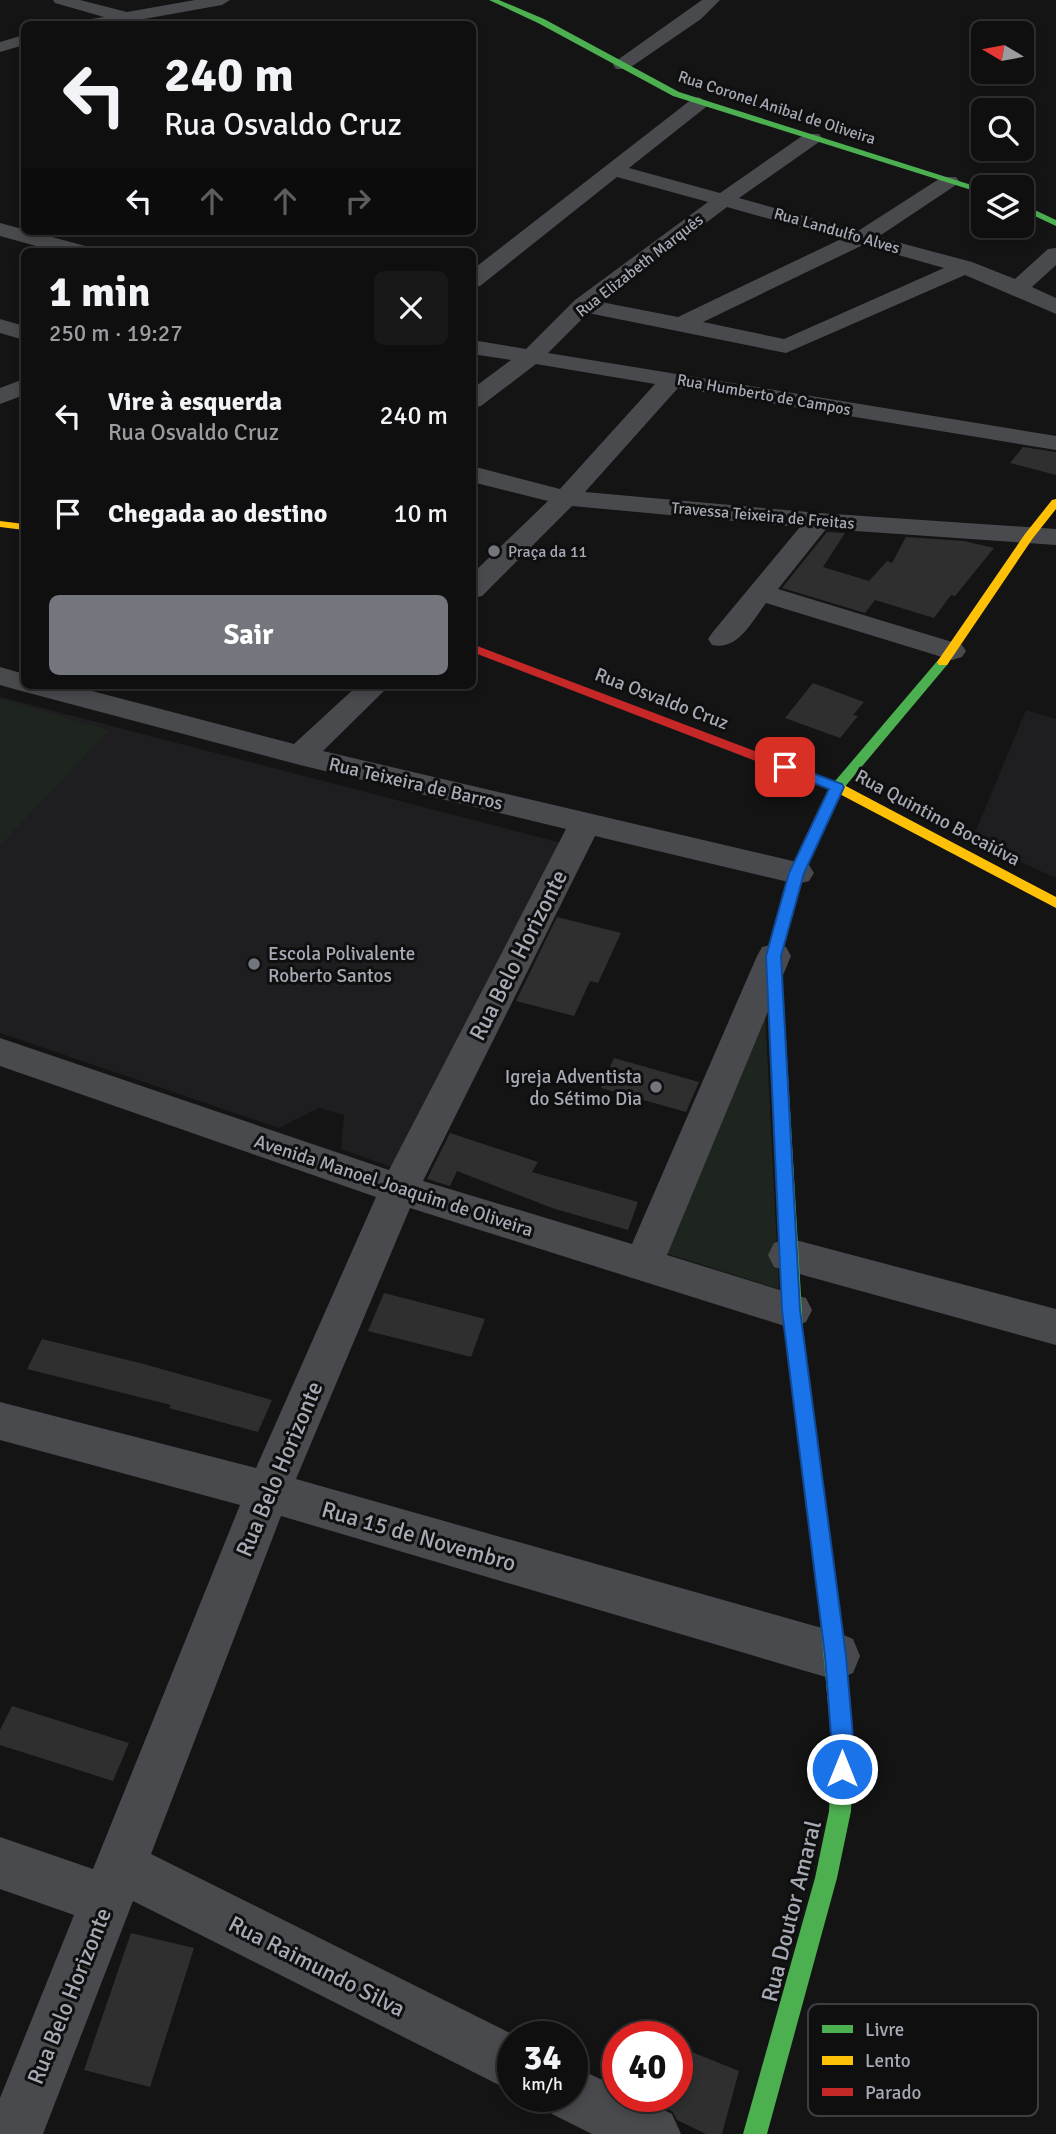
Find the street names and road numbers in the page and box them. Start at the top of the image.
street label: Rua Coronel Anibal de Oliveira [675,67,878,149]
street label: Rua Landulfo Alves [772,203,902,258]
street label: Rua Elizabeth Marquês [572,210,707,322]
street label: Rua Humberto de Campos [675,370,852,420]
street label: Travessa Teixeira de Freitas [671,498,855,534]
street label: Rua Osvaldo Cruz [591,662,732,735]
street label: Rua Teixeira de Barros [326,752,505,816]
street label: Rua Quintino Bocaiúva [851,764,1024,872]
street label: Rua Belo Horizonte [463,865,574,1046]
street label: Avenida Manoel Joaquim de Oliveira [251,1129,536,1243]
street label: Rua Belo Horizonte [229,1377,330,1561]
street label: Rua 15 de Novembro [318,1495,519,1578]
street label: Rua Doutor Amaral [755,1817,828,2005]
street label: Rua Belo Horizonte [21,1904,118,2089]
street label: Rua Raimundo Silva [224,1909,410,2024]

